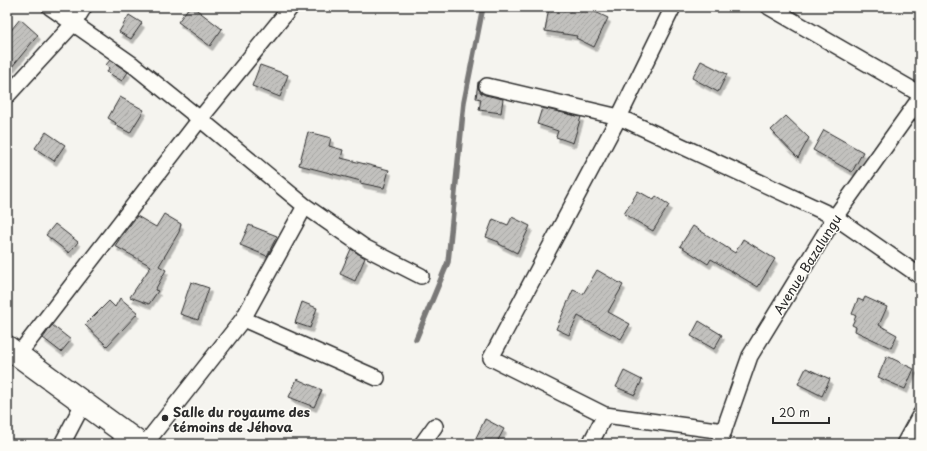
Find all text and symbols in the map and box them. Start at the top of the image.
street label: Avenue Bazalungu [768,210,846,318]
scale bar [773,399,829,425]
place label: Salle du royaume des témoins de Jéhova [173,402,310,436]
text: 20 m [779,403,810,421]
marker: Salle du royaume des témoins de Jéhova [160,413,170,423]

